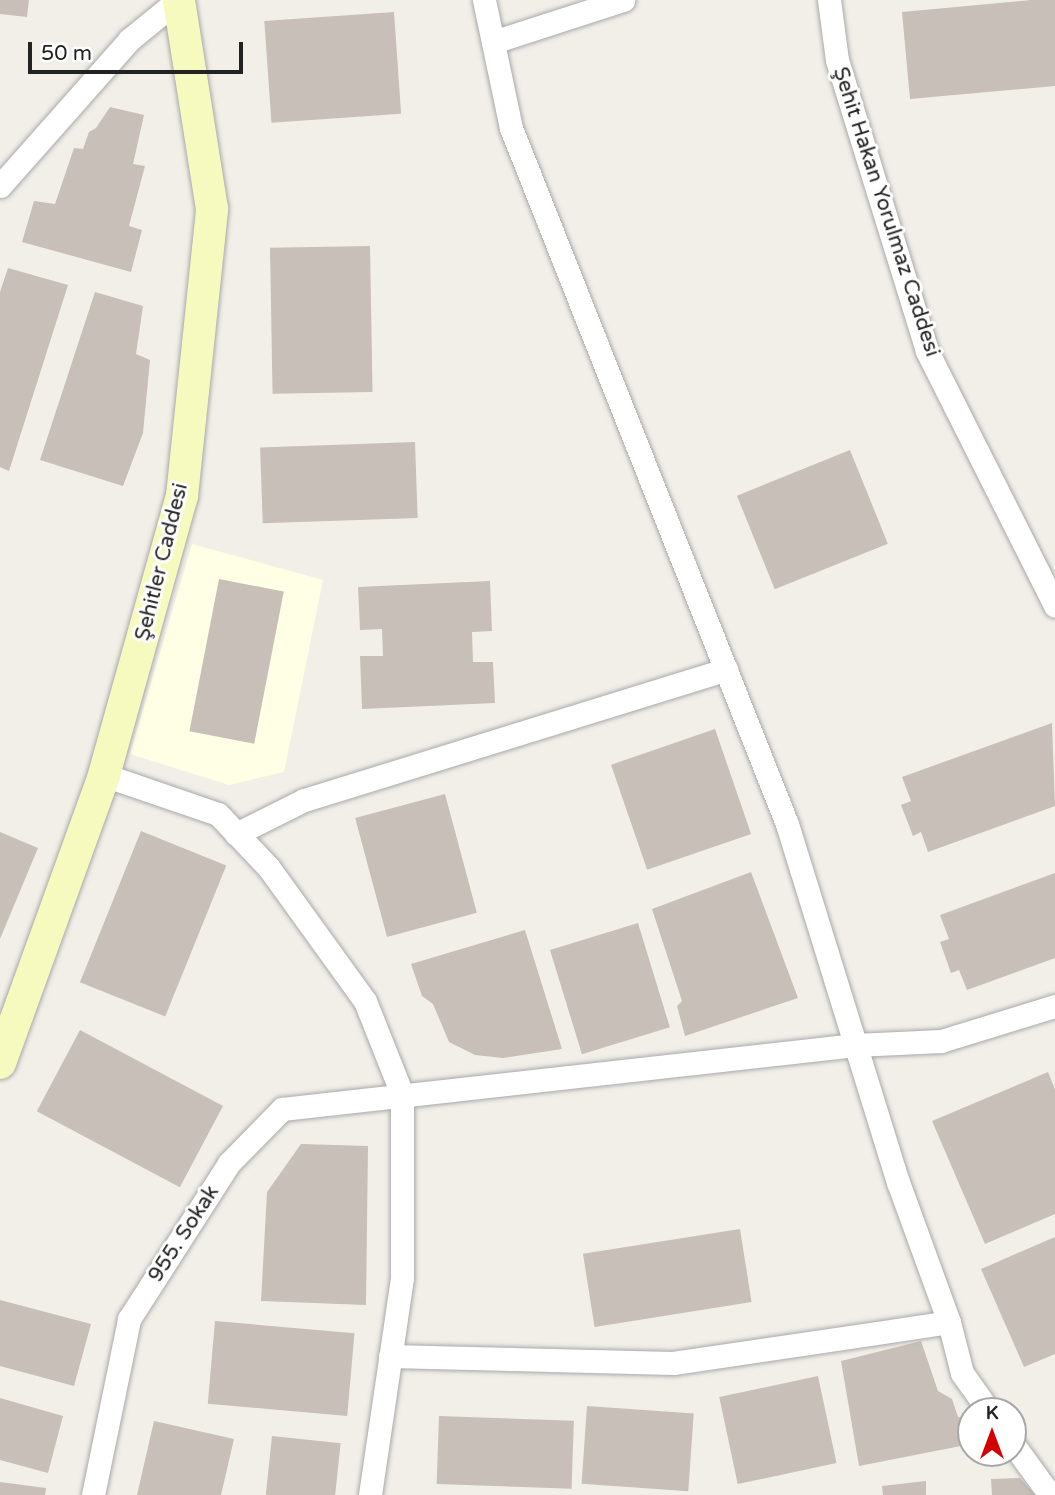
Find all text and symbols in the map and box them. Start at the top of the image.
scale bar [32,28,247,72]
text: 50 m [41,41,92,66]
street label: Şehit Hakan Yorulmaz Caddesi [827,64,945,360]
street label: Şehitler Caddesi [130,481,194,643]
street label: 955. Sokak [143,1181,225,1287]
north arrow [957,1397,1027,1467]
text: K [986,1402,998,1424]

